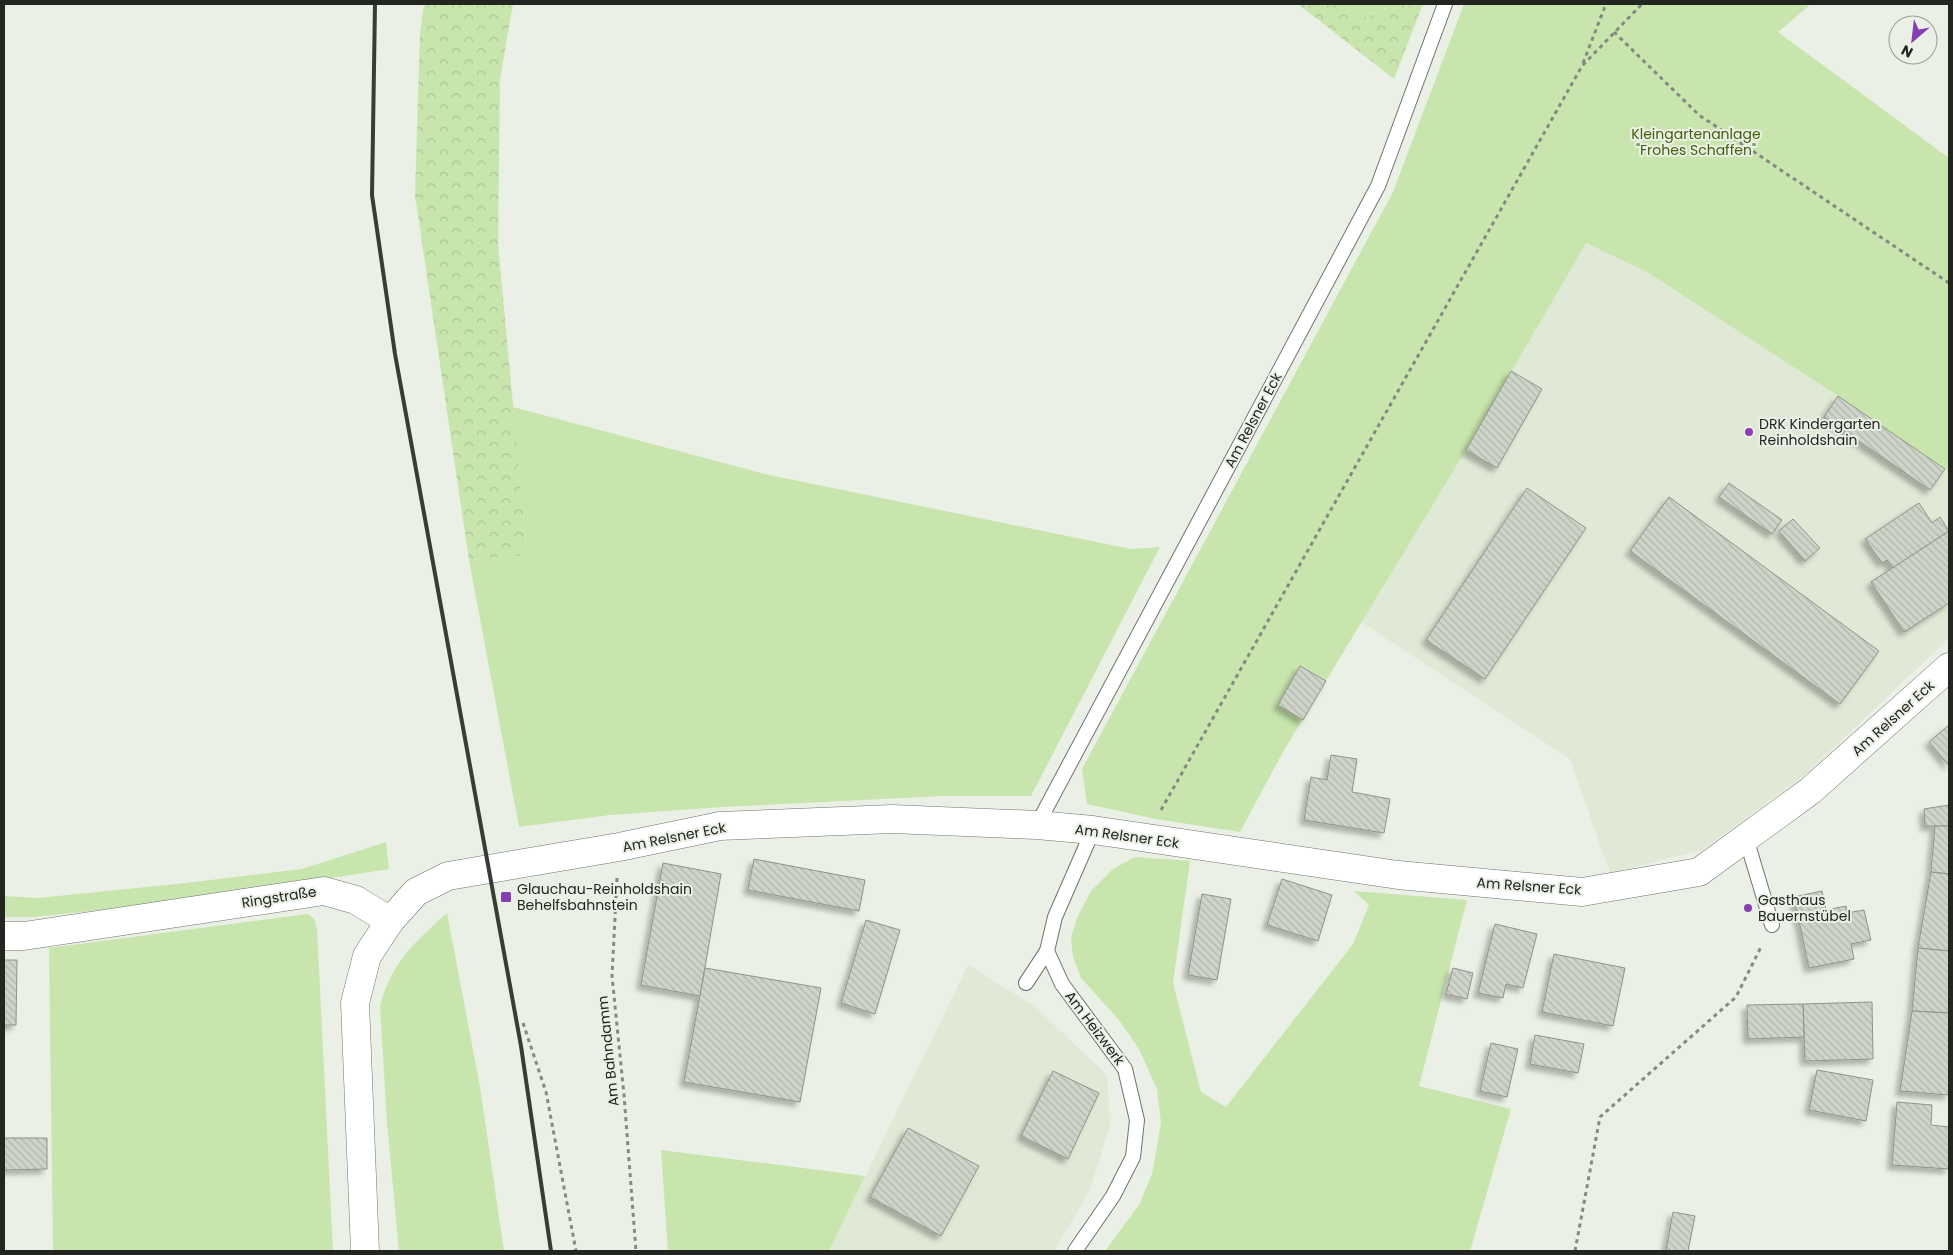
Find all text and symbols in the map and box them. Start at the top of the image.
north arrow [1888,15,1938,65]
text: N [1898,40,1916,63]
park label: Kleingartenanlage "Frohes Schaffen" [1631,124,1761,160]
street label: Am Relsner Eck [1220,368,1287,471]
place label: DRK Kindergarten Reinholdshain [1759,414,1881,450]
marker: DRK Kindergarten Reinholdshain [1743,426,1755,438]
street label: Am Relsner Eck [1847,675,1939,761]
street label: Am Relsner Eck [621,817,728,857]
street label: Am Relsner Eck [1074,819,1181,853]
street label: Am Relsner Eck [1476,872,1583,900]
place label: Glauchau-Reinholdshain Behelfsbahnstein [517,879,692,915]
street label: Ringstraße [240,881,318,913]
marker: Glauchau-Reinholdshain Behelfsbahnstein [499,890,513,904]
place label: Gasthaus Bauernstübel [1758,890,1851,926]
marker: Gasthaus Bauernstübel [1742,902,1754,914]
street label: Am Heizwerk [1060,987,1130,1070]
street label: Am Bahndamm [592,995,624,1107]

